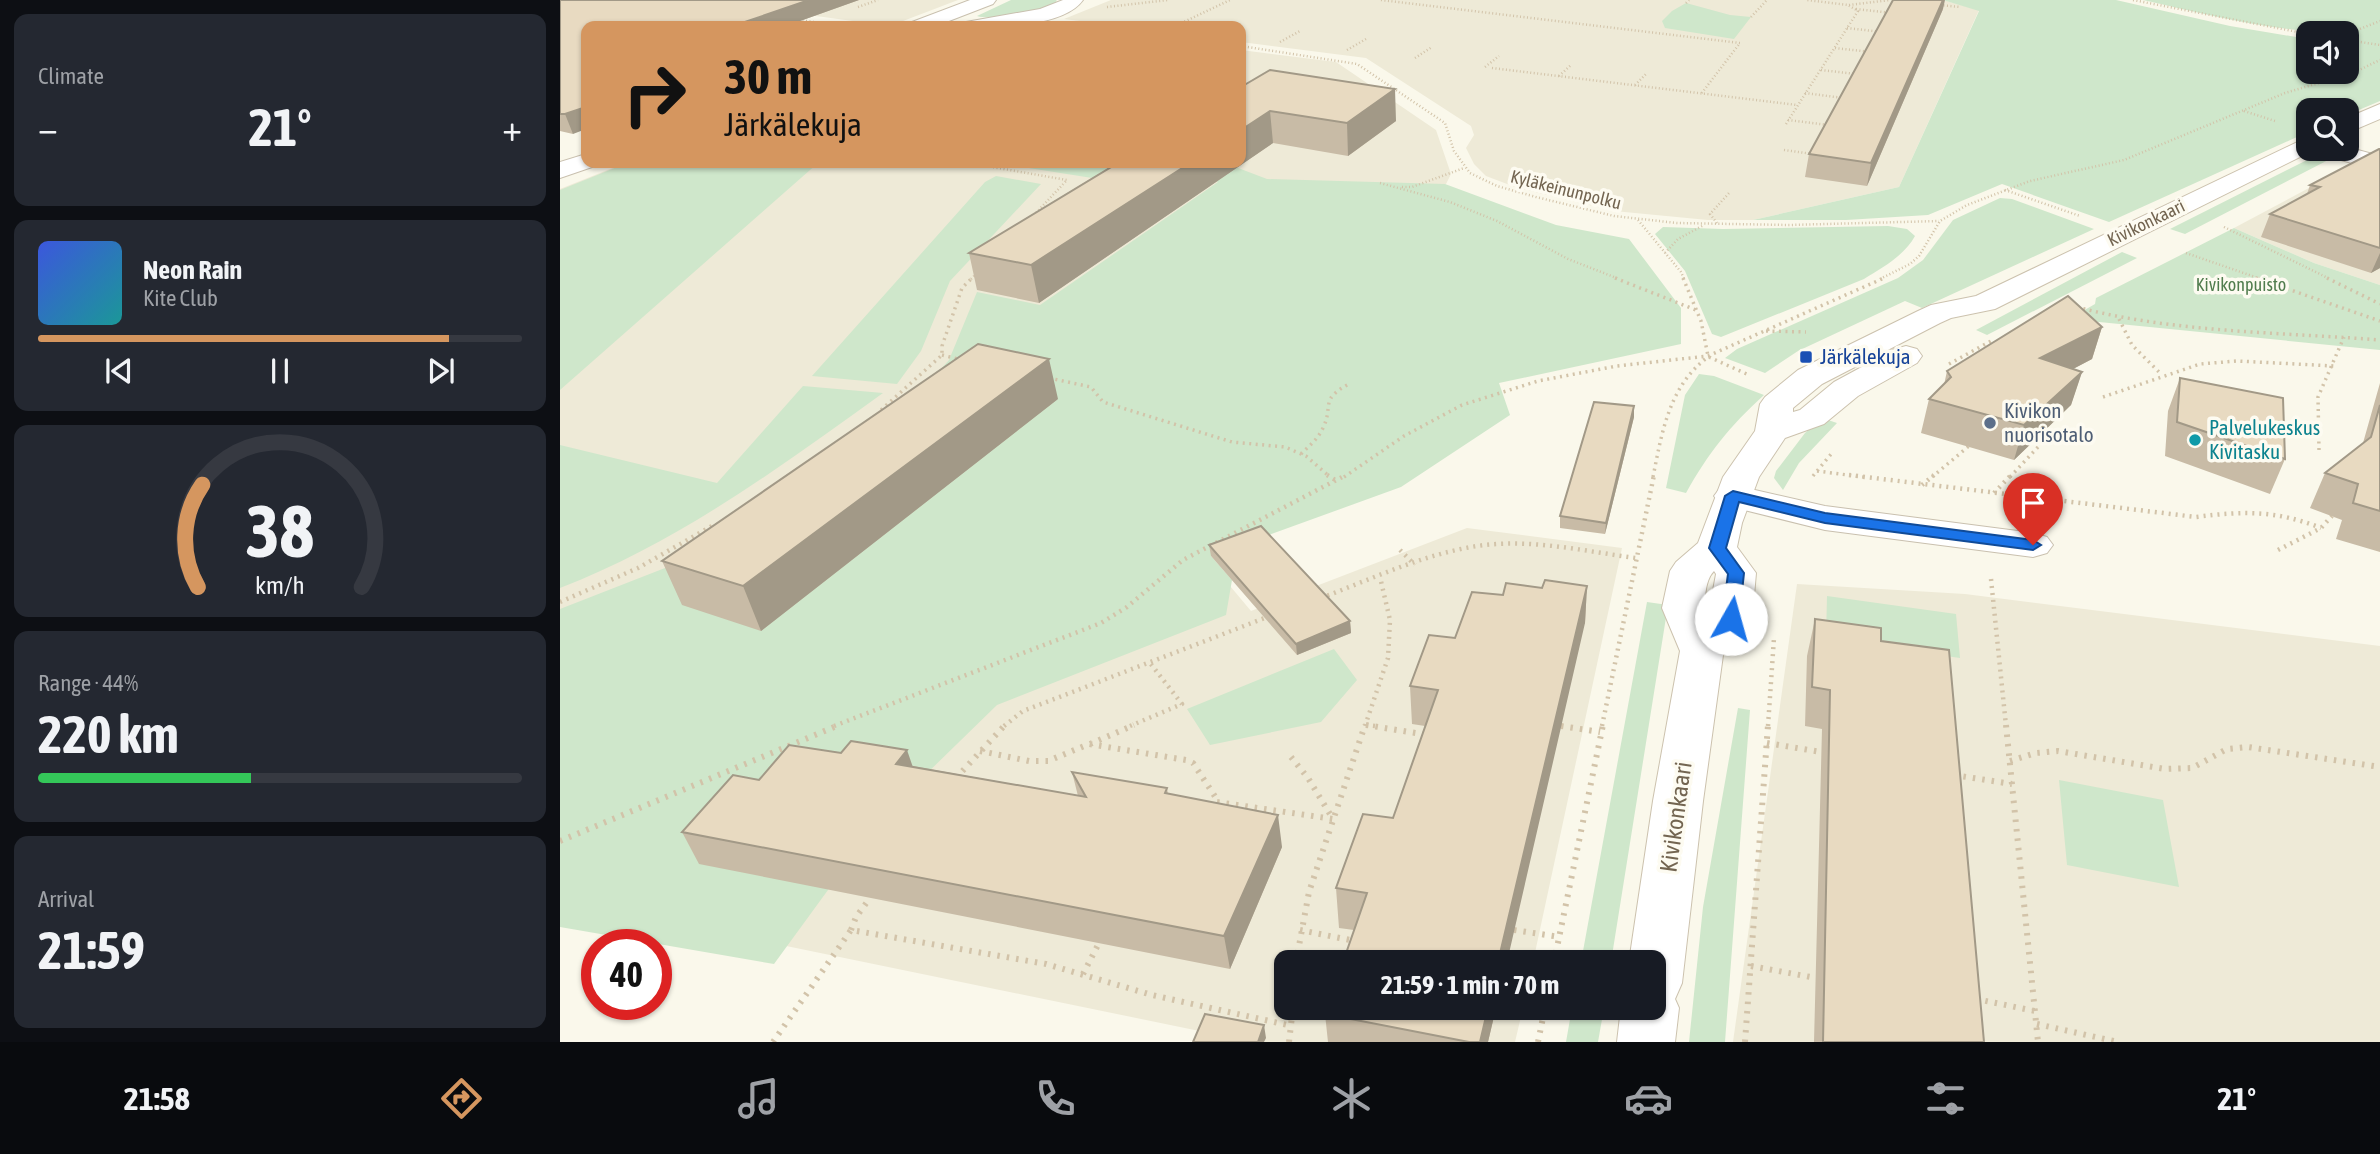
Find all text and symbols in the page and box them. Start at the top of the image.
map controls [2296,21,2359,161]
button: sound [2296,21,2359,84]
text: 30 m [724,48,812,104]
icon: right [609,49,700,140]
text: Climate [38,63,104,89]
text: 21° [248,97,312,157]
button: search [2296,98,2359,161]
text: − [38,106,58,149]
text: + [502,106,522,149]
text: Järkälekuja [724,106,862,143]
street label: Kyläkeinunpolku [1509,166,1624,213]
street label: Kivikonkaari [2104,195,2188,250]
text: Neon Rain [143,255,242,285]
park label: Kivikonpuisto [2196,274,2286,295]
text: Kite Club [143,285,218,311]
place label: Järkälekuja [1820,344,1911,368]
marker: Järkälekuja [1798,349,1814,365]
icon: previous [100,352,138,390]
icon: pause [261,352,299,390]
icon: next [422,352,460,390]
place label: Kivikon nuorisotalo [2004,398,2094,446]
marker: Kivikon nuorisotalo [1982,415,1998,431]
place label: Palvelukeskus Kivitasku [2209,415,2320,463]
marker: Palvelukeskus Kivitasku [2187,432,2203,448]
pin [2003,473,2063,545]
icon: arrive [2014,484,2052,522]
text: 38 [246,489,314,572]
text: km/h [255,571,305,599]
position arrow [1694,582,1768,656]
text: Range · 44% [38,670,138,696]
text: 220 km [38,704,179,764]
street label: Kivikonkaari [1654,760,1697,874]
text: Arrival [38,886,94,912]
text: 21:59 [38,920,145,980]
speed limit sign: 40 [581,929,672,1020]
text: 21:59 · 1 min · 70 m [1381,970,1559,1000]
icon: directions [437,1074,486,1123]
icon: music [734,1074,783,1123]
icon: phone [1031,1074,1080,1123]
icon: climate [1327,1074,1376,1123]
icon: car [1624,1074,1673,1123]
icon: filters [1921,1074,1970,1123]
text: 21:58 [124,1080,190,1117]
text: 21° [2217,1080,2256,1117]

